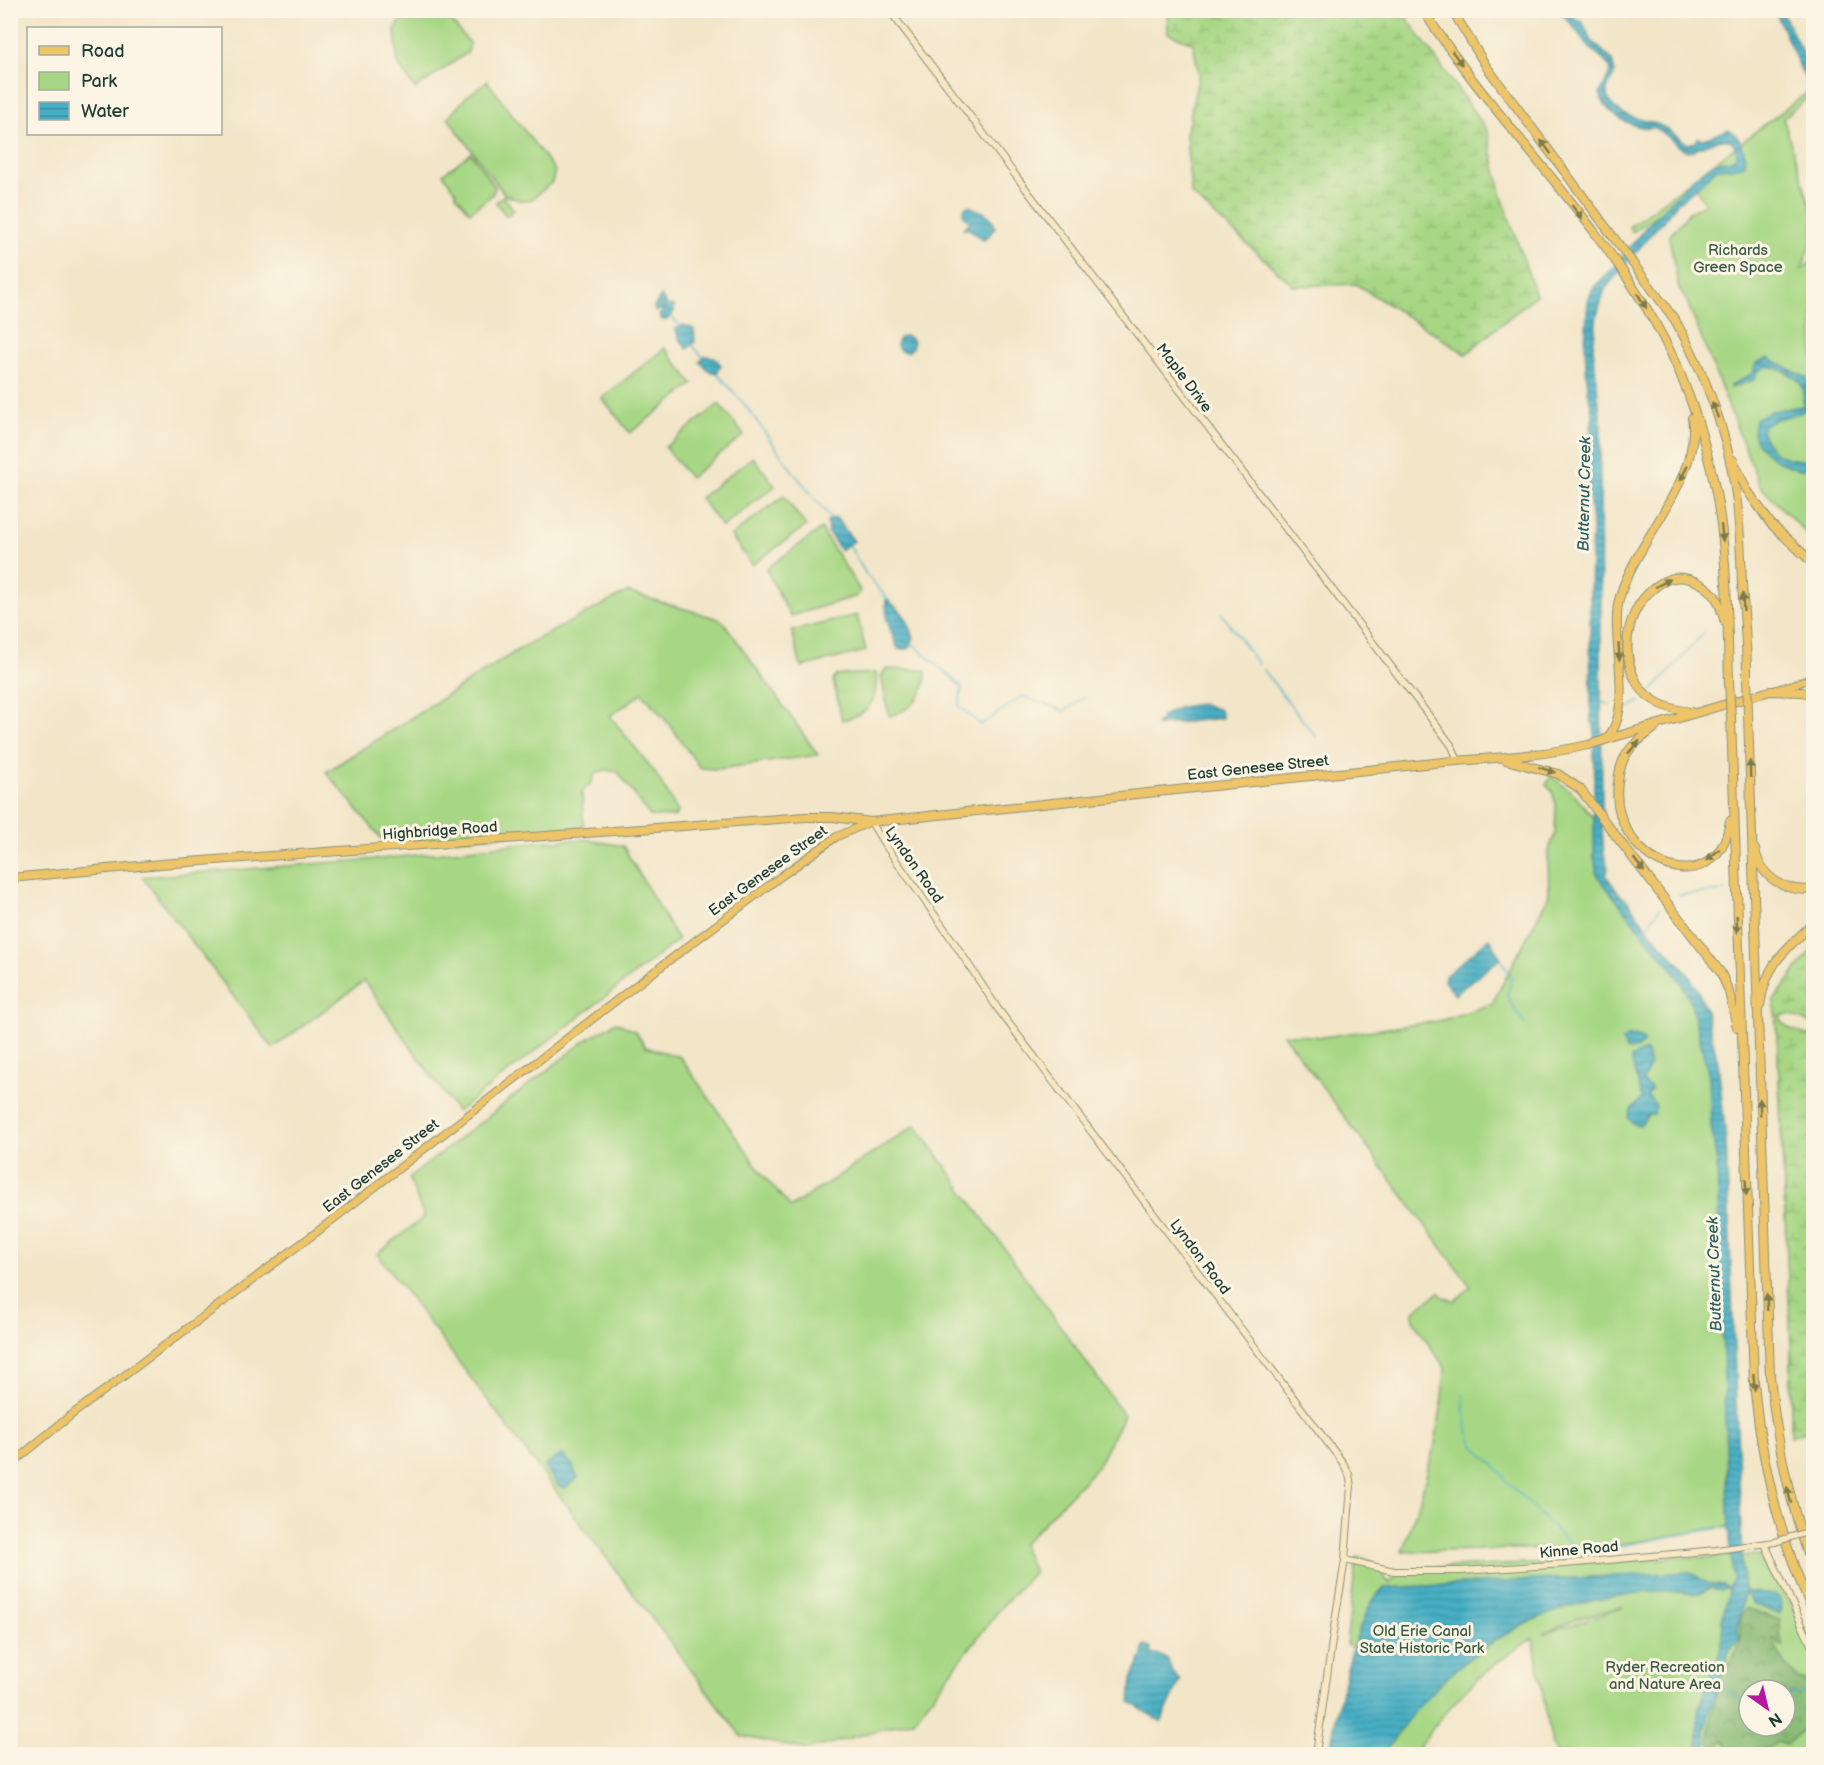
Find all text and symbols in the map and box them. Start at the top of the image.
legend [27,27,222,135]
text: Road [81,41,125,62]
one-way arrow [1451,50,1463,66]
text: Park [81,71,117,92]
text: Water [81,101,129,122]
one-way arrow [1540,139,1552,155]
one-way arrow [1571,204,1583,219]
park label: Richards Green Space [1693,241,1783,277]
one-way arrow [1637,293,1648,309]
street label: Maple Drive [1152,340,1216,416]
one-way arrow [1710,401,1720,419]
water label: Butternut Creek [1574,435,1596,552]
one-way arrow [1679,464,1688,481]
one-way arrow [1718,524,1727,543]
one-way arrow [1655,578,1672,588]
one-way arrow [1739,593,1748,612]
one-way arrow [1614,642,1623,661]
one-way arrow [1627,739,1641,754]
street label: East Genesee Street [1186,751,1330,785]
one-way arrow [1745,760,1755,779]
one-way arrow [1538,766,1556,775]
street label: Highbridge Road [382,817,498,845]
street label: East Genesee Street [705,821,831,920]
street label: Lyndon Road [881,823,947,907]
one-way arrow [1706,848,1721,861]
one-way arrow [1632,857,1645,873]
one-way arrow [1733,914,1742,933]
one-way arrow [1756,1097,1765,1116]
street label: East Genesee Street [319,1115,443,1217]
one-way arrow [1741,1178,1750,1197]
water label: Butternut Creek [1703,1215,1726,1332]
street label: Lyndon Road [1166,1216,1234,1298]
one-way arrow [1763,1292,1772,1311]
one-way arrow [1749,1373,1759,1392]
one-way arrow [1784,1486,1793,1504]
street label: Kinne Road [1539,1537,1619,1563]
park label: Old Erie Canal State Historic Park [1360,1622,1485,1658]
park label: Ryder Recreation and Nature Area [1605,1658,1725,1694]
north arrow [1737,1678,1797,1738]
text: N [1764,1708,1785,1730]

